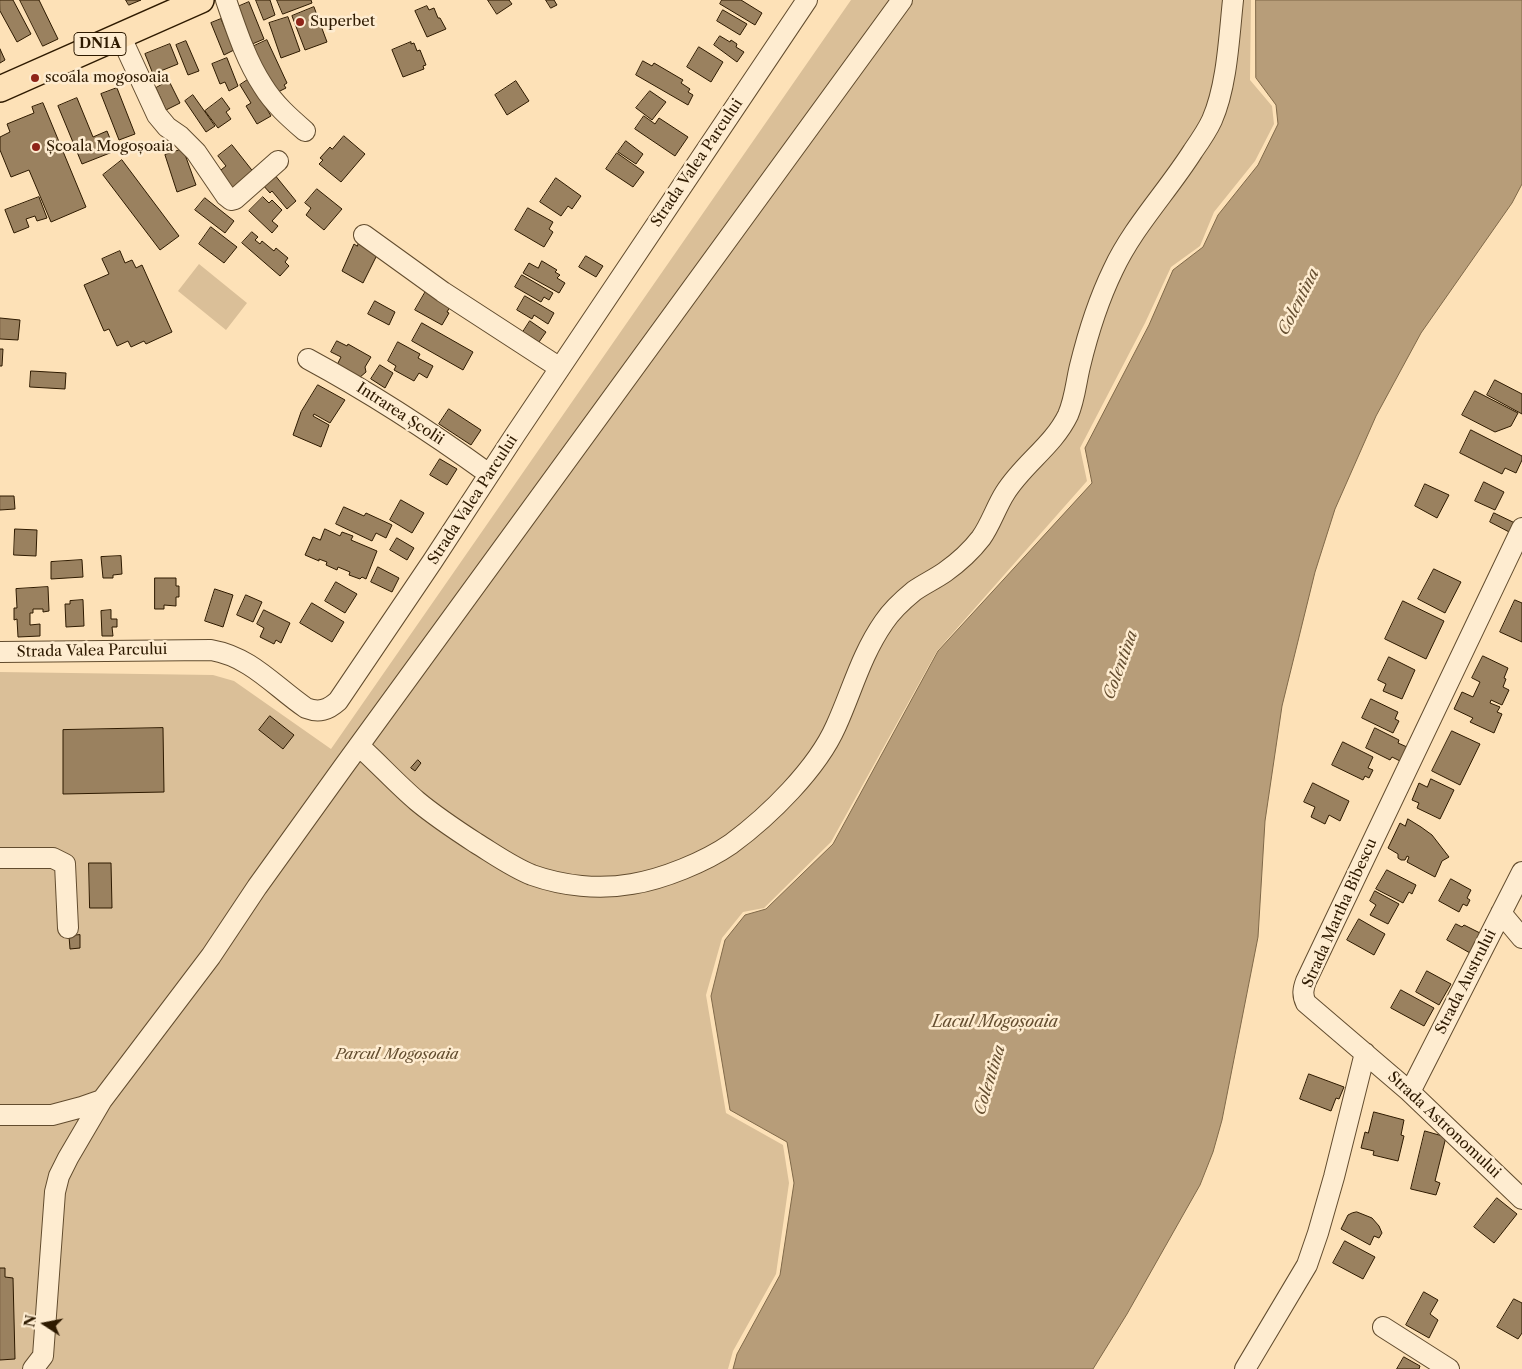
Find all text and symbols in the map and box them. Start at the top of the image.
place label: Superbet [310,13,375,31]
marker: Superbet [294,16,306,28]
road number: DN1A [74,33,126,56]
place label: scoala mogosoaia [45,69,169,87]
marker: scoala mogosoaia [29,72,41,84]
street label: Strada Valea Parcului [647,95,747,231]
place label: Școala Mogoșoaia [46,138,173,156]
marker: Școala Mogoșoaia [30,141,42,153]
water label: Colentina [1274,266,1324,338]
street label: Intrarea Școlii [353,379,447,449]
street label: Strada Valea Parcului [424,432,522,568]
water label: Colentina [1100,628,1142,702]
street label: Strada Valea Parcului [16,641,168,661]
street label: Strada Martha Bibescu [1299,836,1381,990]
street label: Strada Austrului [1432,927,1500,1037]
water label: Lacul Mogoșoaia [932,1012,1058,1032]
water label: Colentina [970,1043,1010,1117]
park label: Parcul Mogoșoaia [335,1046,459,1064]
street label: Strada Astronomului [1384,1068,1504,1182]
north arrow [20,1299,70,1349]
text: N [20,1313,40,1329]

